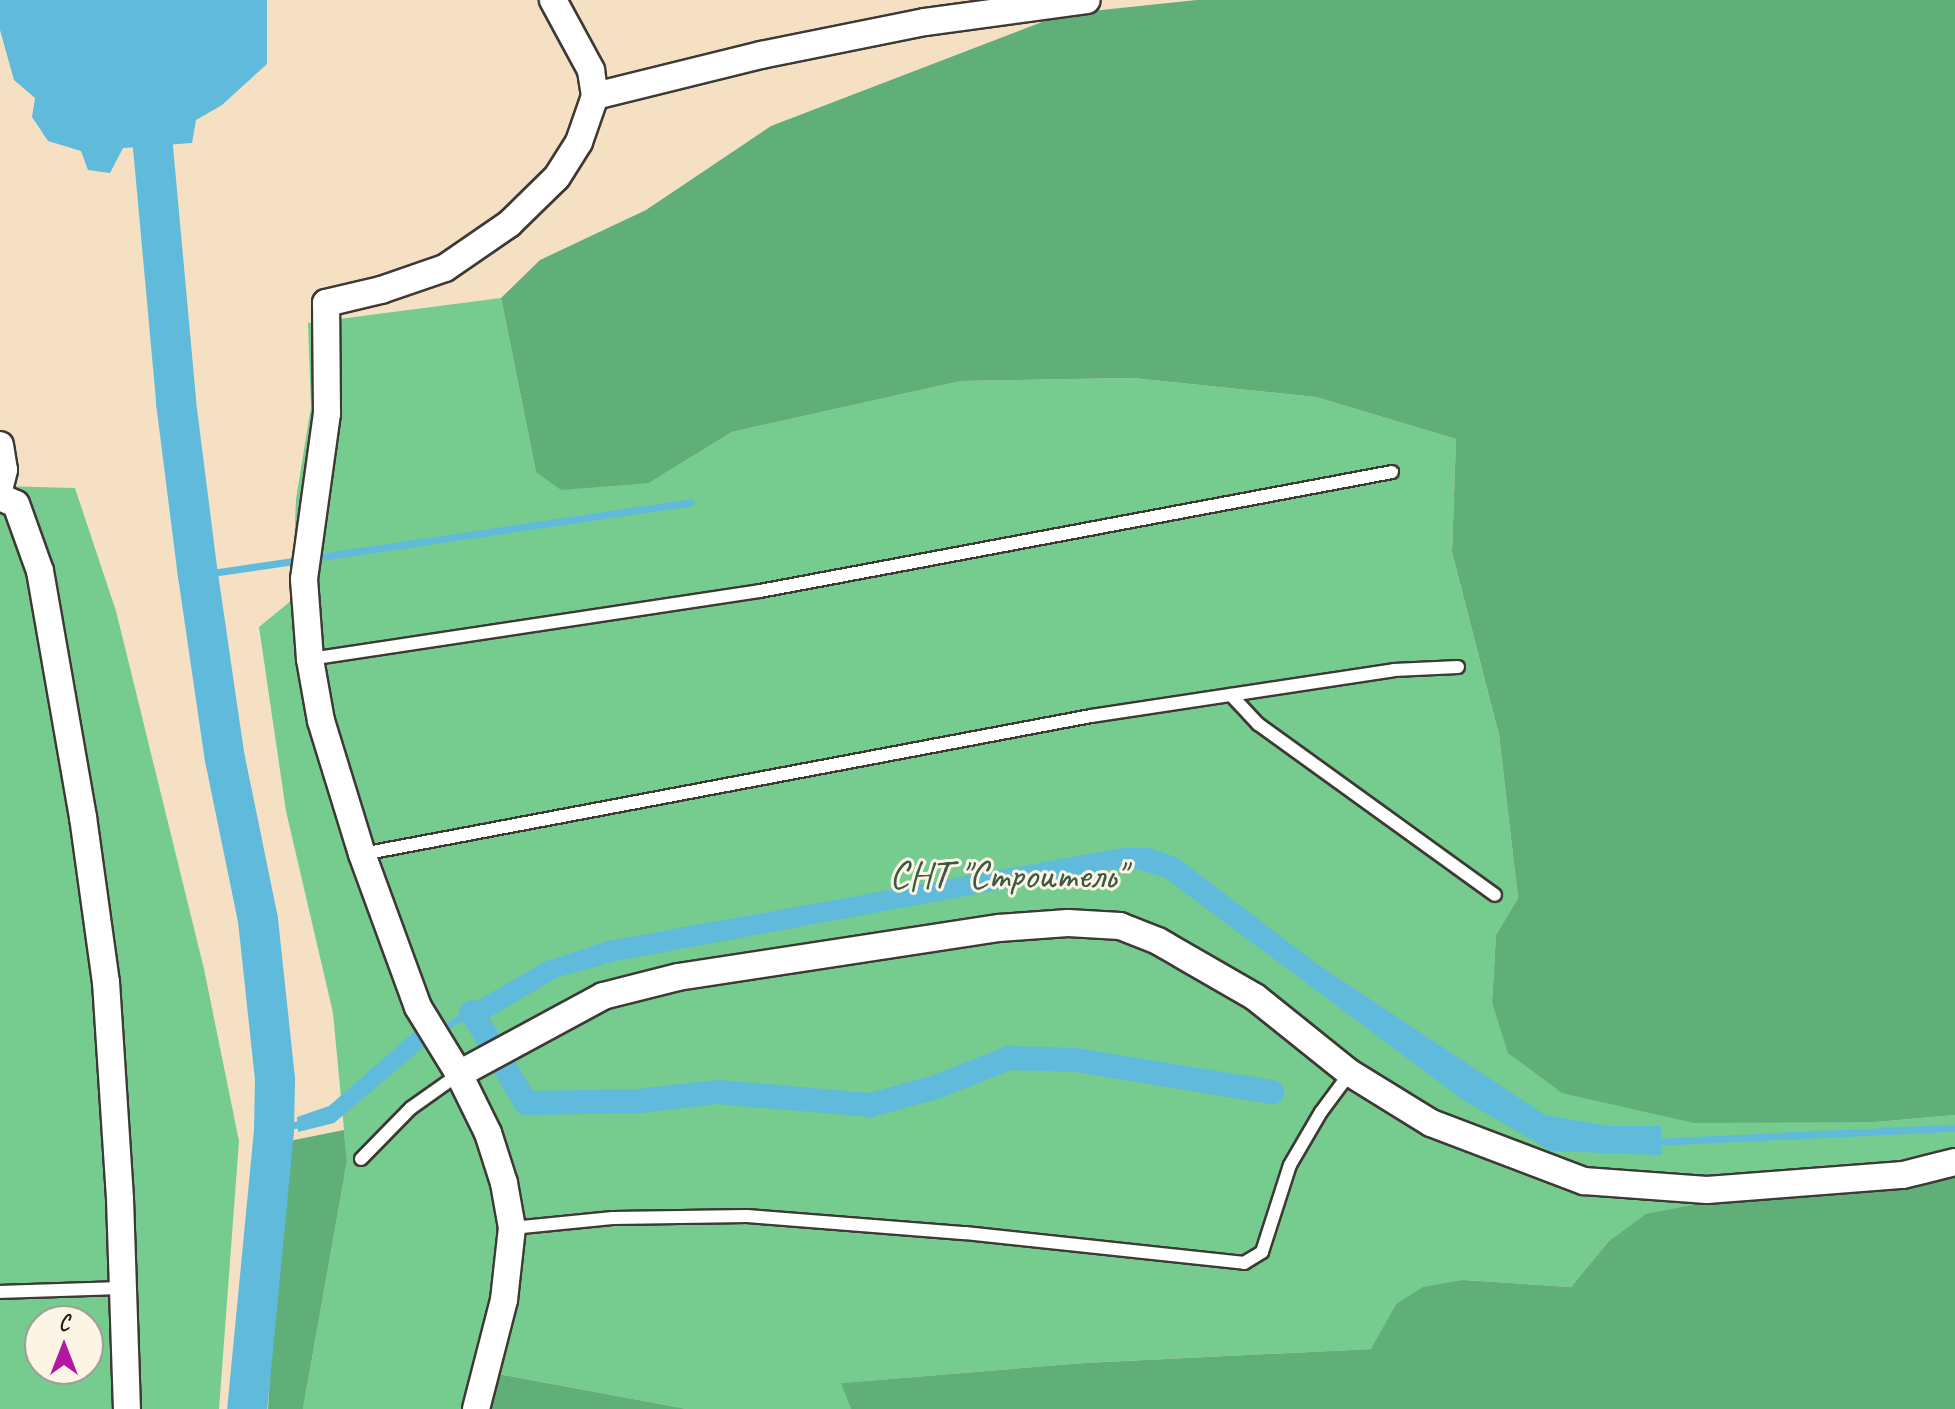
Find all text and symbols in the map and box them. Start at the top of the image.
park label: СНТ "Строитель" [889,851,1125,899]
north arrow [24,1305,104,1385]
text: С [59,1309,69,1337]

